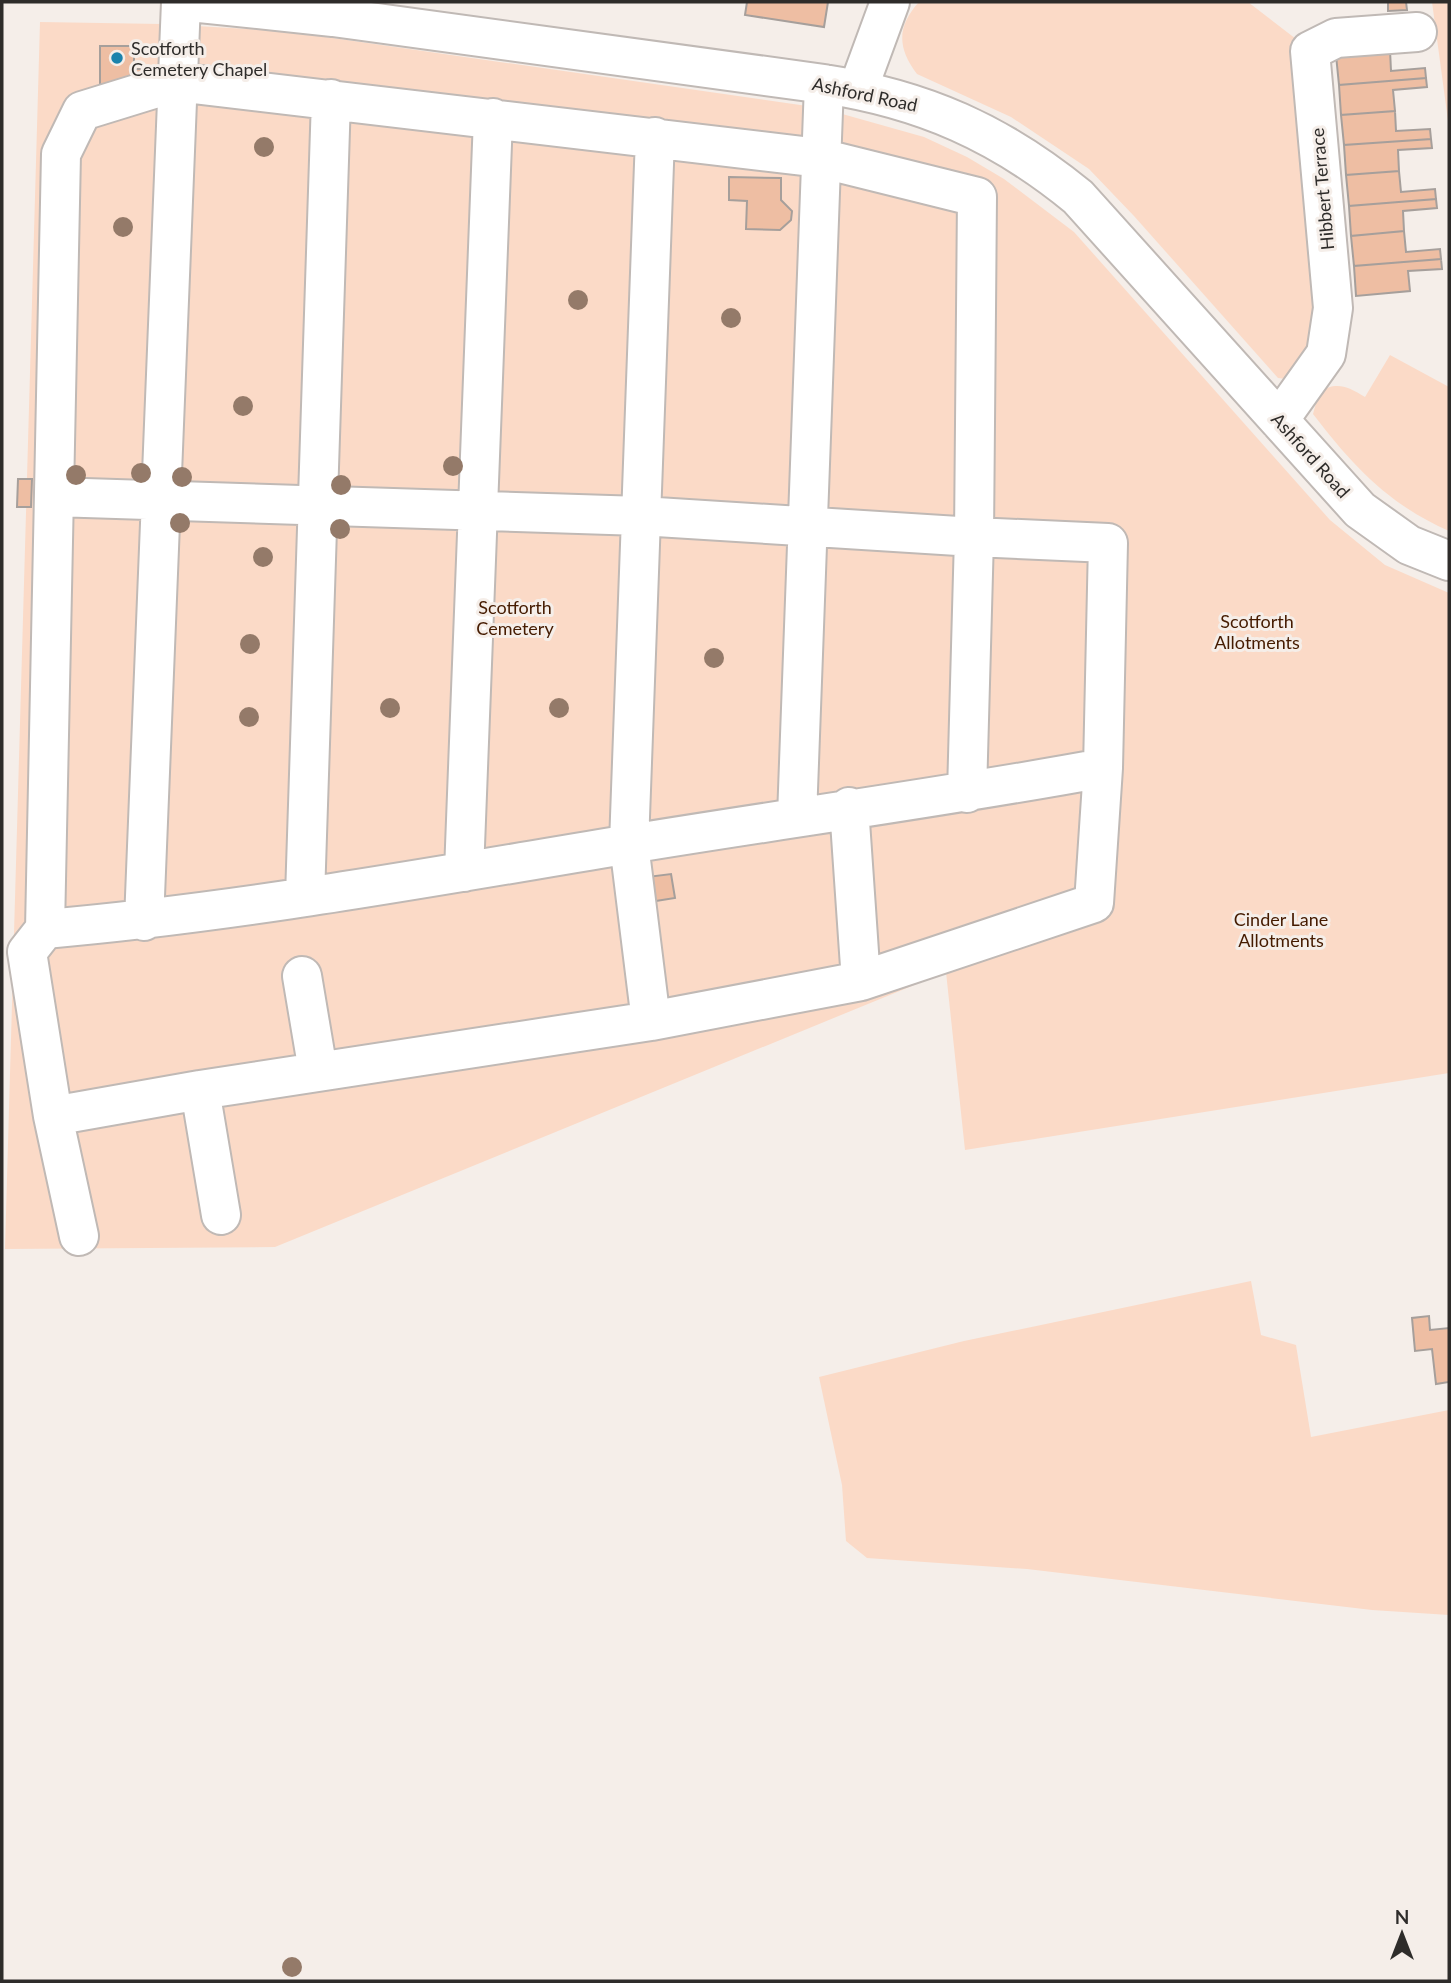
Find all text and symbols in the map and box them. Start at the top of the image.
place label: Scotforth Cemetery Chapel [131,37,267,80]
marker: Scotforth Cemetery Chapel [109,50,125,66]
street label: Ashford Road [810,72,920,116]
street label: Hibbert Terrace [1306,127,1338,251]
street label: Ashford Road [1267,408,1355,502]
park label: Scotforth Cemetery [476,596,554,639]
park label: Scotforth Allotments [1214,610,1300,653]
park label: Cinder Lane Allotments [1234,908,1328,951]
north arrow [1367,1899,1437,1969]
text: N [1395,1905,1409,1928]

